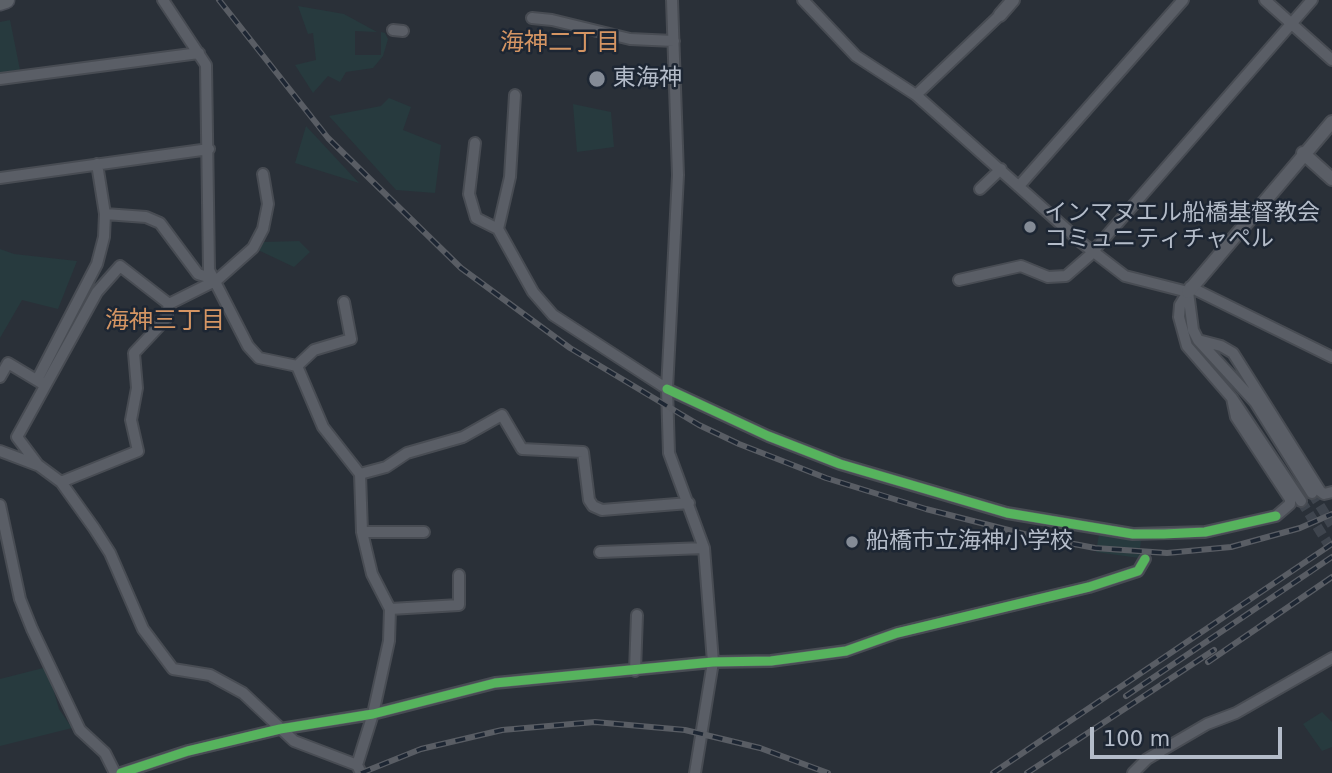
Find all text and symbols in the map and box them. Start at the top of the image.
district label: 海神二丁目 [500,30,620,58]
place label: 東海神 [613,65,682,93]
marker: 東海神 [587,69,607,89]
place label: インマヌエル船橋基督教会 コミュニティチャペル [1044,200,1320,254]
marker: インマヌエル船橋基督教会 コミュニティチャペル [1022,219,1038,235]
district label: 海神三丁目 [105,308,225,336]
place label: 船橋市立海神小学校 [866,528,1073,556]
marker: 船橋市立海神小学校 [844,534,860,550]
scale bar [1094,714,1286,758]
text: 100 m [1103,727,1170,751]

